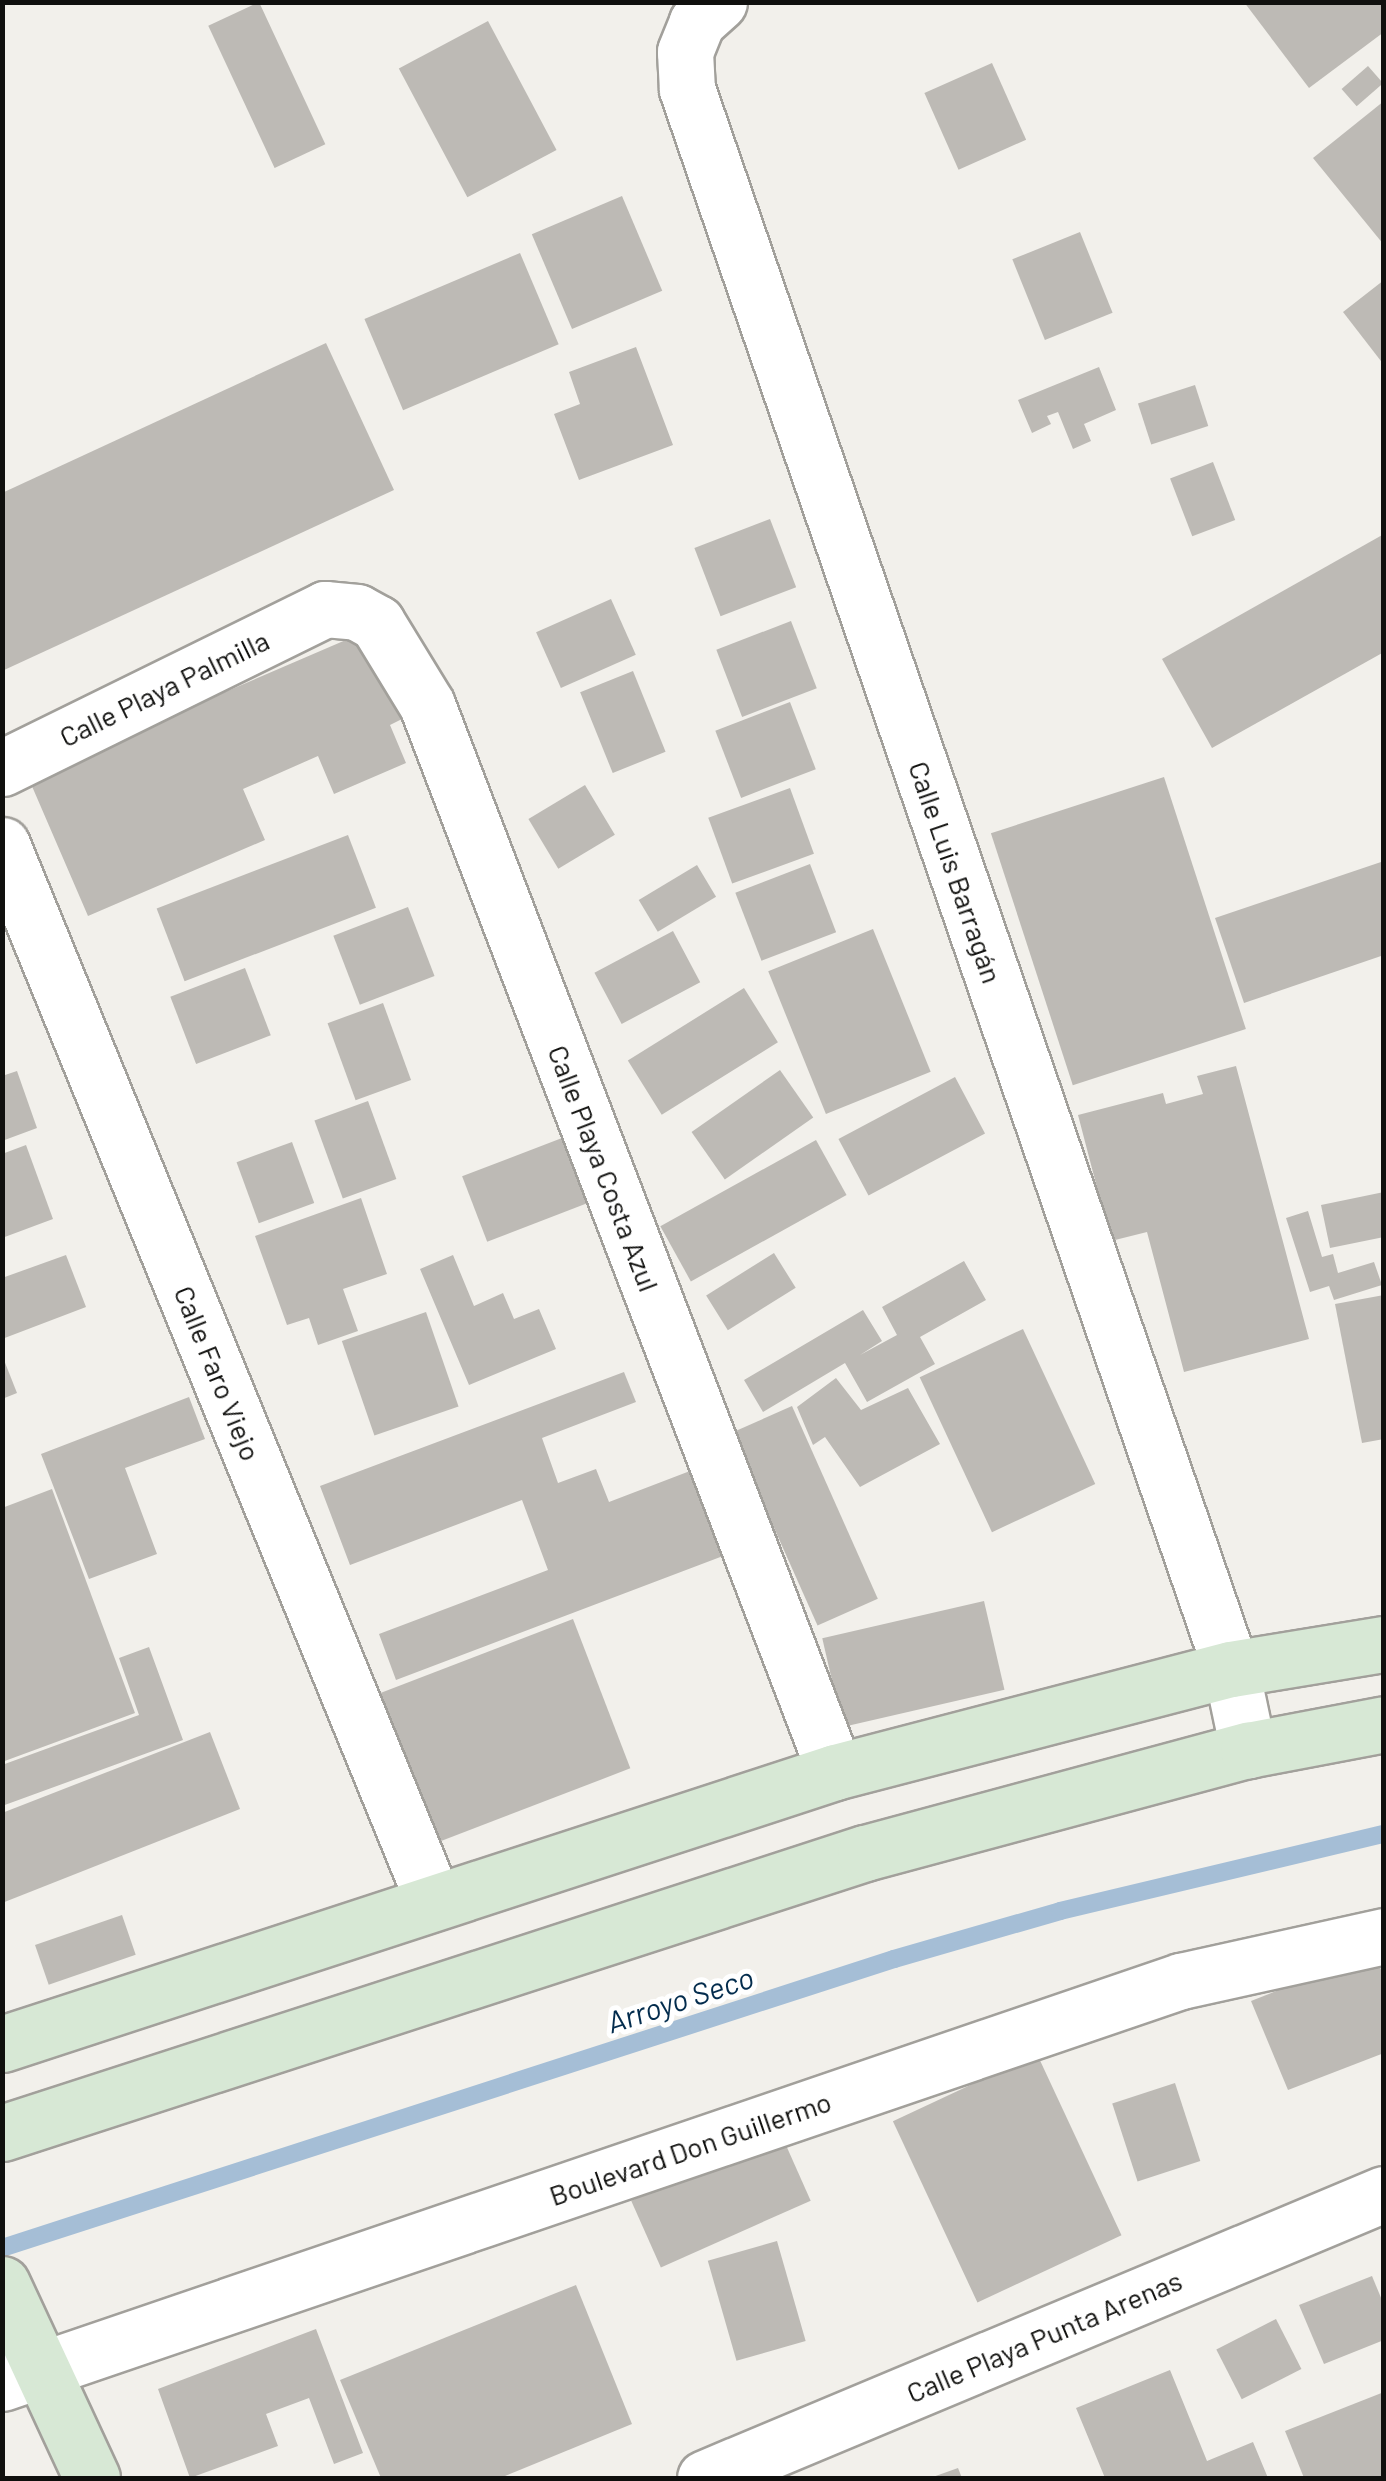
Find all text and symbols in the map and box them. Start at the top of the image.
street label: Calle Playa Palmilla [54,623,274,753]
street label: Calle Luis Barragán [902,757,1010,987]
street label: Calle Playa Costa Azul [542,1040,666,1296]
street label: Calle Faro Viejo [168,1281,268,1465]
water label: Arroyo Seco [602,1958,758,2040]
street label: Boulevard Don Guillermo [545,2084,835,2212]
street label: Calle Playa Punta Arenas [901,2263,1187,2409]

